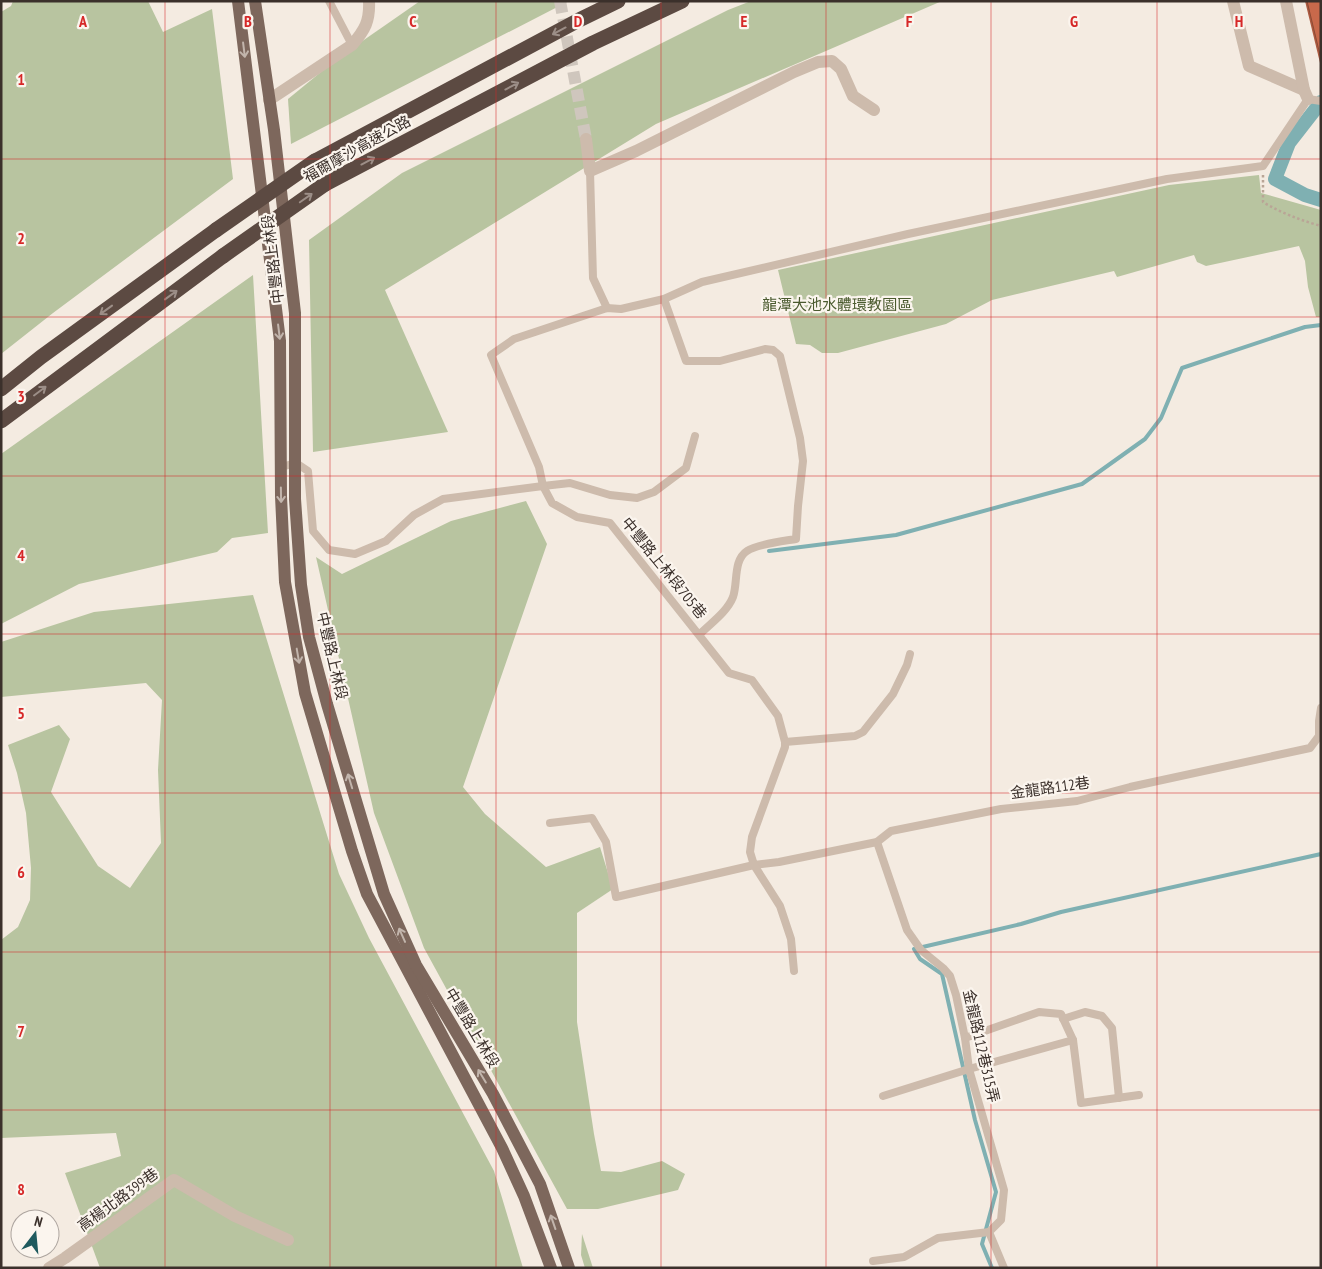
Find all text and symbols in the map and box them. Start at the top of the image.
text: A [78,11,88,31]
text: B [244,11,252,31]
text: C [409,11,417,31]
text: D [574,11,583,31]
text: E [741,11,748,31]
text: F [906,11,913,31]
text: G [1070,11,1078,31]
text: H [1235,11,1243,31]
one-way arrow [552,26,567,36]
one-way arrow [239,41,249,57]
text: 1 [17,69,25,89]
one-way arrow [504,81,519,90]
street label: 福爾摩沙高速公路 [300,111,414,186]
one-way arrow [360,156,375,166]
one-way arrow [299,193,313,203]
street label: 中豐路上林段 [258,213,287,305]
text: 2 [17,228,25,248]
one-way arrow [164,289,177,300]
park label: 龍潭大池水體環教園區 [762,295,912,314]
one-way arrow [99,305,113,315]
one-way arrow [274,324,284,340]
text: 3 [17,386,25,406]
one-way arrow [33,386,47,396]
one-way arrow [277,487,286,503]
street label: 中豐路上林段705巷 [618,513,711,622]
text: 4 [17,545,25,565]
street label: 中豐路上林段 [313,610,352,702]
one-way arrow [294,648,304,664]
text: 5 [17,703,25,723]
street label: 金龍路112巷 [1009,773,1091,802]
one-way arrow [344,774,354,790]
text: 6 [17,862,25,882]
one-way arrow [397,928,407,943]
street label: 中豐路上林段 [441,984,504,1071]
street label: 金龍路112巷315弄 [959,987,1004,1104]
text: 7 [17,1021,25,1041]
one-way arrow [477,1070,487,1084]
street label: 高楊北路399巷 [74,1164,162,1235]
text: 8 [17,1179,25,1199]
north arrow [10,1209,60,1259]
text: N [32,1212,45,1231]
one-way arrow [548,1214,557,1230]

